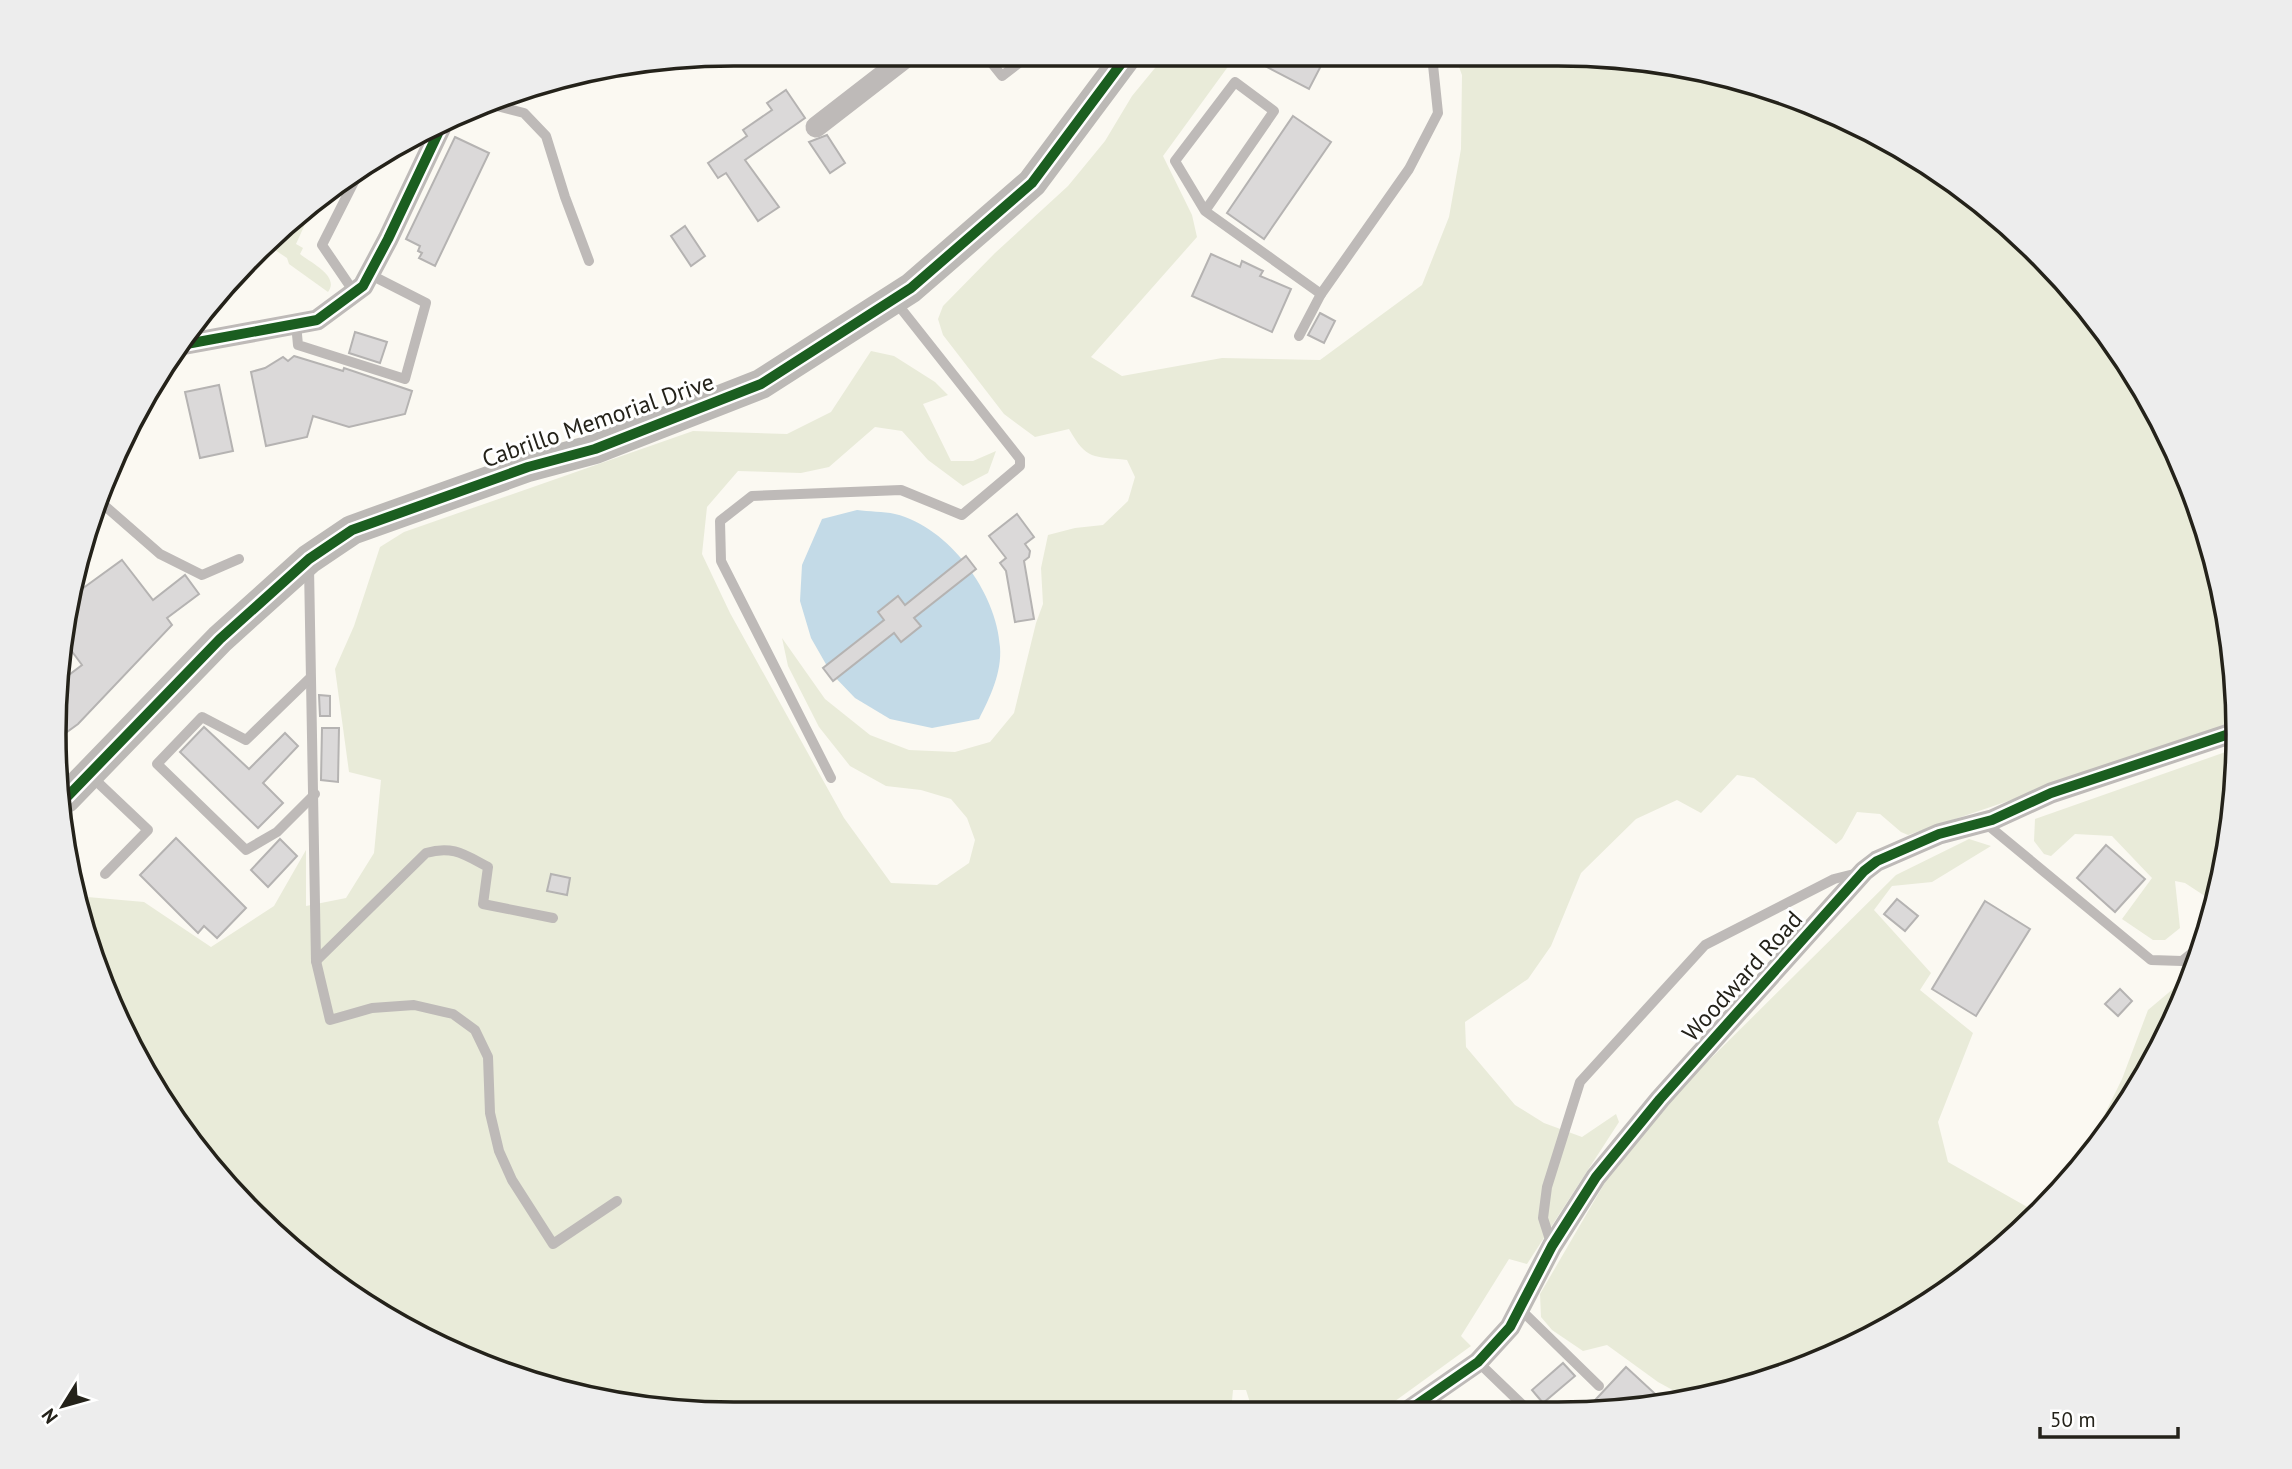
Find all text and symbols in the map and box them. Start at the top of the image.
street label: Cabrillo Memorial Drive [478,366,718,474]
street label: Woodward Road [1675,904,1809,1048]
north arrow [28,1371,98,1441]
scale bar [2040,1396,2178,1440]
text: N [36,1404,63,1428]
text: 50 m [2050,1406,2096,1433]

